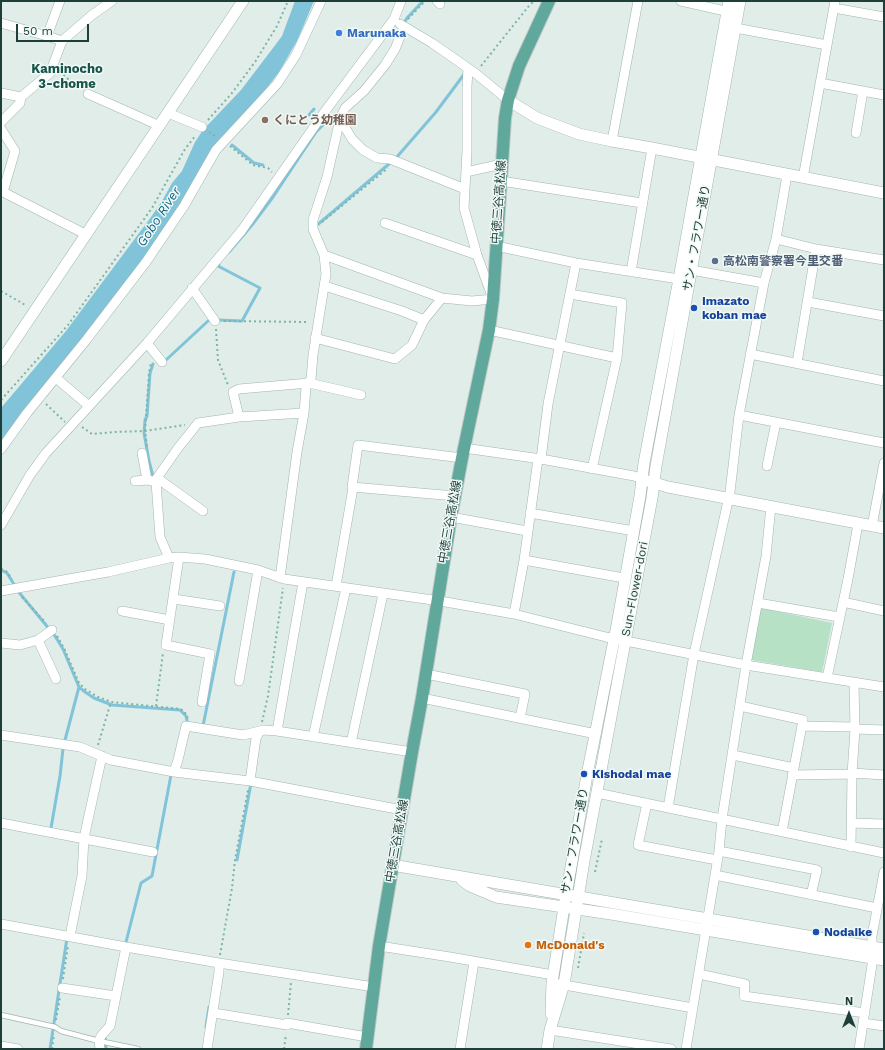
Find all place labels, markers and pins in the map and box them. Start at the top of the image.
place label: Marunaka [347,26,406,40]
marker: Marunaka [334,28,344,38]
place label: くにとう幼稚園 [273,113,357,127]
marker: くにとう幼稚園 [260,115,270,125]
place label: 高松南警察署今里交番 [723,254,843,268]
marker: 高松南警察署今里交番 [710,256,720,266]
place label: Imazato koban mae [702,294,767,322]
marker: Imazato koban mae [689,303,699,313]
place label: Kishodai mae [592,767,671,781]
marker: Kishodai mae [579,769,589,779]
place label: Nodaike [824,925,872,939]
marker: Nodaike [811,927,821,937]
place label: McDonald's [536,938,605,952]
marker: McDonald's [523,940,533,950]

